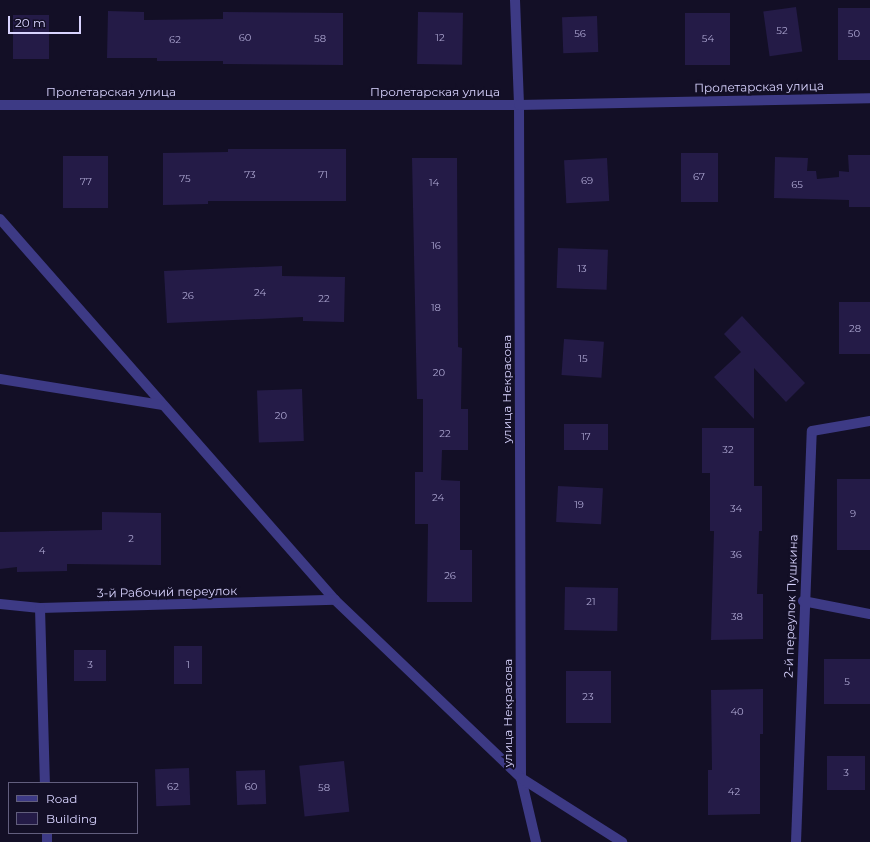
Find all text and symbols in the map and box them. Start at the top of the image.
scale bar [10,8,83,34]
text: 20 m [15,15,46,30]
house number: 52 [776,25,788,37]
house number: 56 [574,28,586,40]
house number: 50 [848,28,860,40]
house number: 60 [239,32,251,44]
house number: 12 [435,32,445,44]
house number: 58 [314,33,326,45]
house number: 54 [702,33,714,45]
house number: 62 [169,34,181,46]
street label: Пролетарская улица [694,79,824,95]
street label: Пролетарская улица [46,85,176,99]
street label: Пролетарская улица [370,85,500,99]
house number: 73 [244,169,256,181]
house number: 71 [318,169,328,181]
house number: 67 [693,171,705,183]
house number: 75 [179,173,191,185]
house number: 69 [581,175,593,187]
house number: 77 [80,176,92,188]
house number: 14 [429,177,439,189]
house number: 65 [791,179,803,191]
house number: 16 [431,240,441,252]
house number: 13 [577,263,587,275]
house number: 24 [254,287,266,299]
house number: 26 [182,290,194,302]
house number: 22 [318,293,330,305]
house number: 18 [431,302,441,314]
house number: 28 [849,323,861,335]
street label: улица Некрасова [500,335,514,443]
house number: 15 [578,353,588,365]
house number: 20 [433,367,445,379]
house number: 20 [275,410,287,422]
house number: 22 [439,428,451,440]
house number: 17 [581,431,591,443]
house number: 32 [722,444,734,456]
house number: 24 [432,492,444,504]
house number: 19 [574,499,584,511]
house number: 34 [730,503,742,515]
house number: 9 [850,508,856,520]
house number: 2 [128,533,134,545]
street label: 2-й переулок Пушкина [781,534,801,678]
house number: 4 [39,545,45,557]
house number: 36 [730,549,742,561]
house number: 26 [444,570,456,582]
street label: 3-й Рабочий переулок [97,584,237,600]
house number: 21 [586,596,596,608]
house number: 38 [731,611,743,623]
house number: 3 [87,659,93,671]
house number: 1 [186,659,190,671]
street label: улица Некрасова [501,659,515,767]
house number: 5 [844,676,850,688]
house number: 23 [582,691,594,703]
house number: 40 [730,706,744,718]
house number: 3 [843,767,849,779]
house number: 62 [167,781,179,793]
house number: 60 [245,781,257,793]
legend [8,782,138,834]
house number: 58 [318,782,330,794]
house number: 42 [728,786,740,798]
text: Road [46,791,77,806]
text: Building [46,811,97,826]

